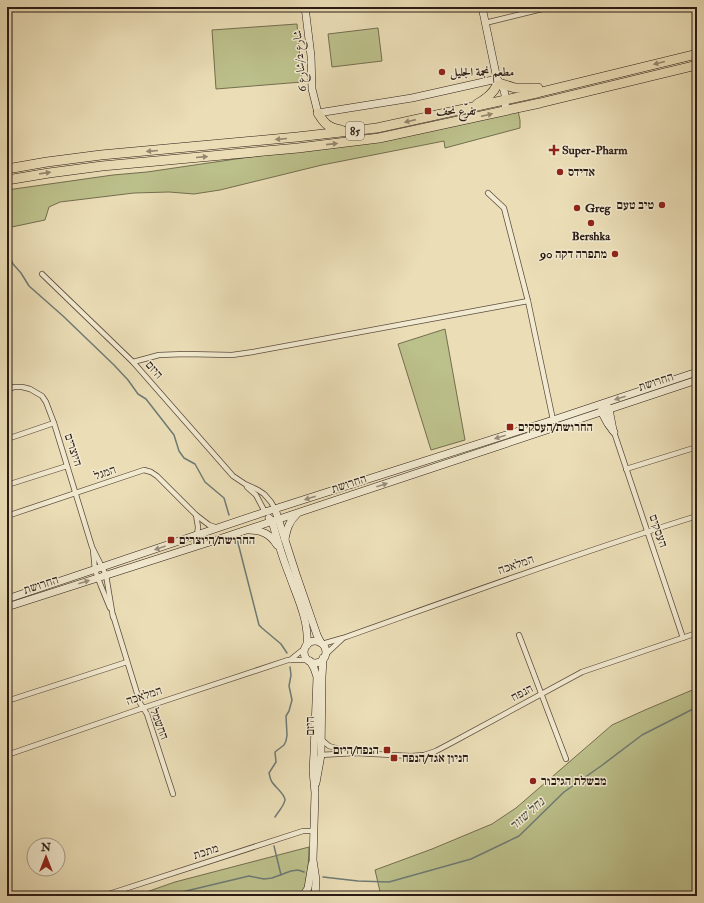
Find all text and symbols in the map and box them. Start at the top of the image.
street label: شارع 2/شارع 6 [290,29,313,93]
one-way arrow [653,60,665,66]
place label: مطعم نجمة الجليل [450,65,514,83]
marker: مطعم نجمة الجليل [437,67,447,77]
place label: تفرّع نحف [436,103,476,122]
marker: تفرّع نحف [423,106,433,116]
one-way arrow [481,111,493,117]
one-way arrow [404,119,416,125]
road number: 85 [346,122,364,140]
one-way arrow [275,135,287,142]
one-way arrow [326,141,338,147]
place label: Super-Pharm [562,143,628,158]
marker: Super-Pharm [549,145,559,155]
one-way arrow [146,147,158,154]
one-way arrow [196,153,209,160]
place label: אדידס [568,165,595,180]
marker: אדידס [555,167,565,177]
one-way arrow [39,170,51,176]
place label: טיב טעם [617,198,654,213]
marker: טיב טעם [657,200,667,210]
place label: Greg [585,201,612,216]
marker: Greg [572,203,582,213]
marker: Bershka [586,218,596,228]
place label: Bershka [572,229,611,244]
place label: מתפרה דקה 90 [539,247,607,262]
marker: מתפרה דקה 90 [610,249,620,259]
street label: היזם [142,358,166,382]
street label: החרושת [637,369,675,395]
one-way arrow [614,395,626,401]
place label: החרושת/העסקים [518,420,593,435]
marker: החרושת/העסקים [505,422,515,432]
street label: היוצרים [61,432,85,468]
one-way arrow [494,434,506,440]
street label: המגל [92,462,118,484]
street label: החרושת [330,471,368,497]
one-way arrow [377,481,389,487]
one-way arrow [304,495,316,501]
street label: העסקים [645,513,671,549]
place label: החרושת/היוצרים [179,533,255,548]
marker: החרושת/היוצרים [166,535,176,545]
one-way arrow [154,545,166,551]
street label: המלאכה [496,552,536,578]
street label: החרושת [22,572,60,598]
one-way arrow [78,579,90,585]
street label: הנפח [508,681,536,705]
street label: המלאכה [124,683,164,709]
street label: החשמל [146,706,172,742]
street label: היזם [303,716,318,736]
place label: הנפח/היזם [333,743,379,758]
marker: הנפח/היזם [382,745,392,755]
place label: חניון אגד/הנפח [402,751,469,766]
marker: חניון אגד/הנפח [389,753,399,763]
place label: מבשלת הגיבור [541,774,606,789]
marker: מבשלת הגיבור [528,776,538,786]
water label: נחל שזור [506,793,549,834]
north arrow [26,837,66,877]
text: N [40,841,52,854]
street label: מתכת [191,841,221,863]

